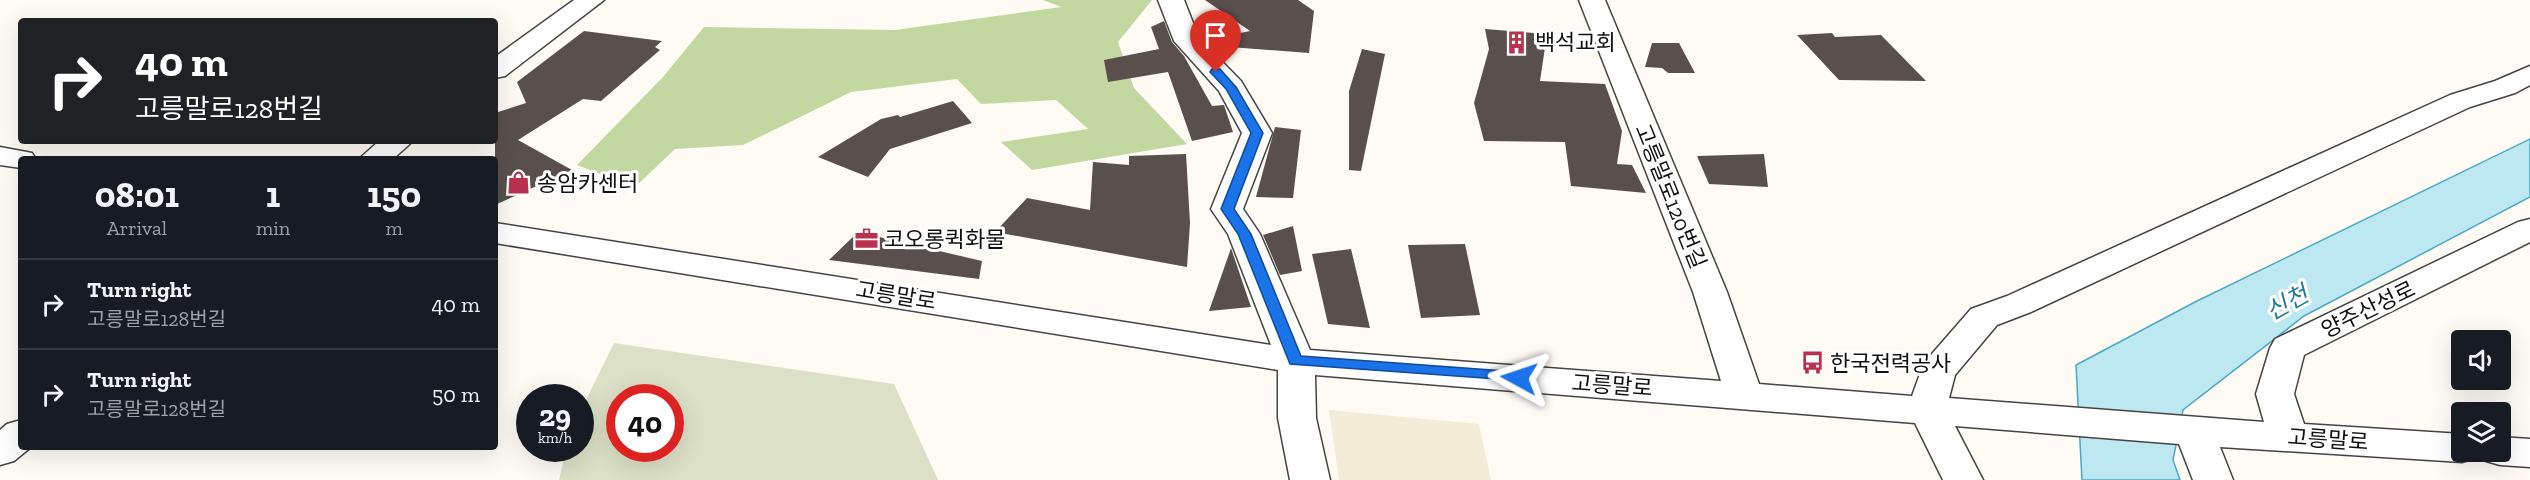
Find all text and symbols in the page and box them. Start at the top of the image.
pin [1190,10,1241,72]
icon: arrive [1199,19,1232,52]
building icon: 백석교회 [1504,29,1530,55]
place label: 백석교회 [1535,29,1616,56]
text: 40 m [135,36,228,87]
icon: right [36,42,114,120]
text: 고릉말로128번길 [135,93,323,125]
street label: 고릉말로120번길 [1629,120,1712,273]
shop icon: 송암카센터 [506,170,532,196]
place label: 송암카센터 [537,170,638,197]
text: 08:01 [95,173,179,216]
text: 1 [266,173,280,216]
text: 150 [367,173,421,216]
text: Arrival [107,216,167,240]
text: min [256,216,290,240]
text: m [385,216,403,240]
office icon: 코오롱퀵화물 [853,226,879,252]
place label: 코오롱퀵화물 [884,226,1005,253]
street label: 양주산성로 [2317,275,2420,344]
text: Turn right [87,276,191,303]
street label: 고릉말로 [854,276,938,315]
water label: 신천 [2260,278,2316,326]
icon: right [36,288,69,321]
text: 40 m [431,291,480,318]
text: 고릉말로128번길 [87,307,226,331]
map controls [2451,330,2511,462]
button: sound [2451,330,2511,390]
position arrow [1487,346,1551,410]
bus stop icon: 한국전력공사 [1799,350,1825,376]
place label: 한국전력공사 [1830,350,1951,377]
text: Turn right [87,366,191,393]
street label: 고릉말로 [1571,369,1653,402]
icon: right [36,378,69,411]
text: 50 m [432,381,480,408]
speed limit sign: 40 [606,384,684,462]
text: 고릉말로128번길 [87,397,226,421]
text: 29 [539,398,571,434]
button: layers [2451,402,2511,462]
street label: 고릉말로 [2287,423,2369,456]
text: km/h [538,429,572,447]

